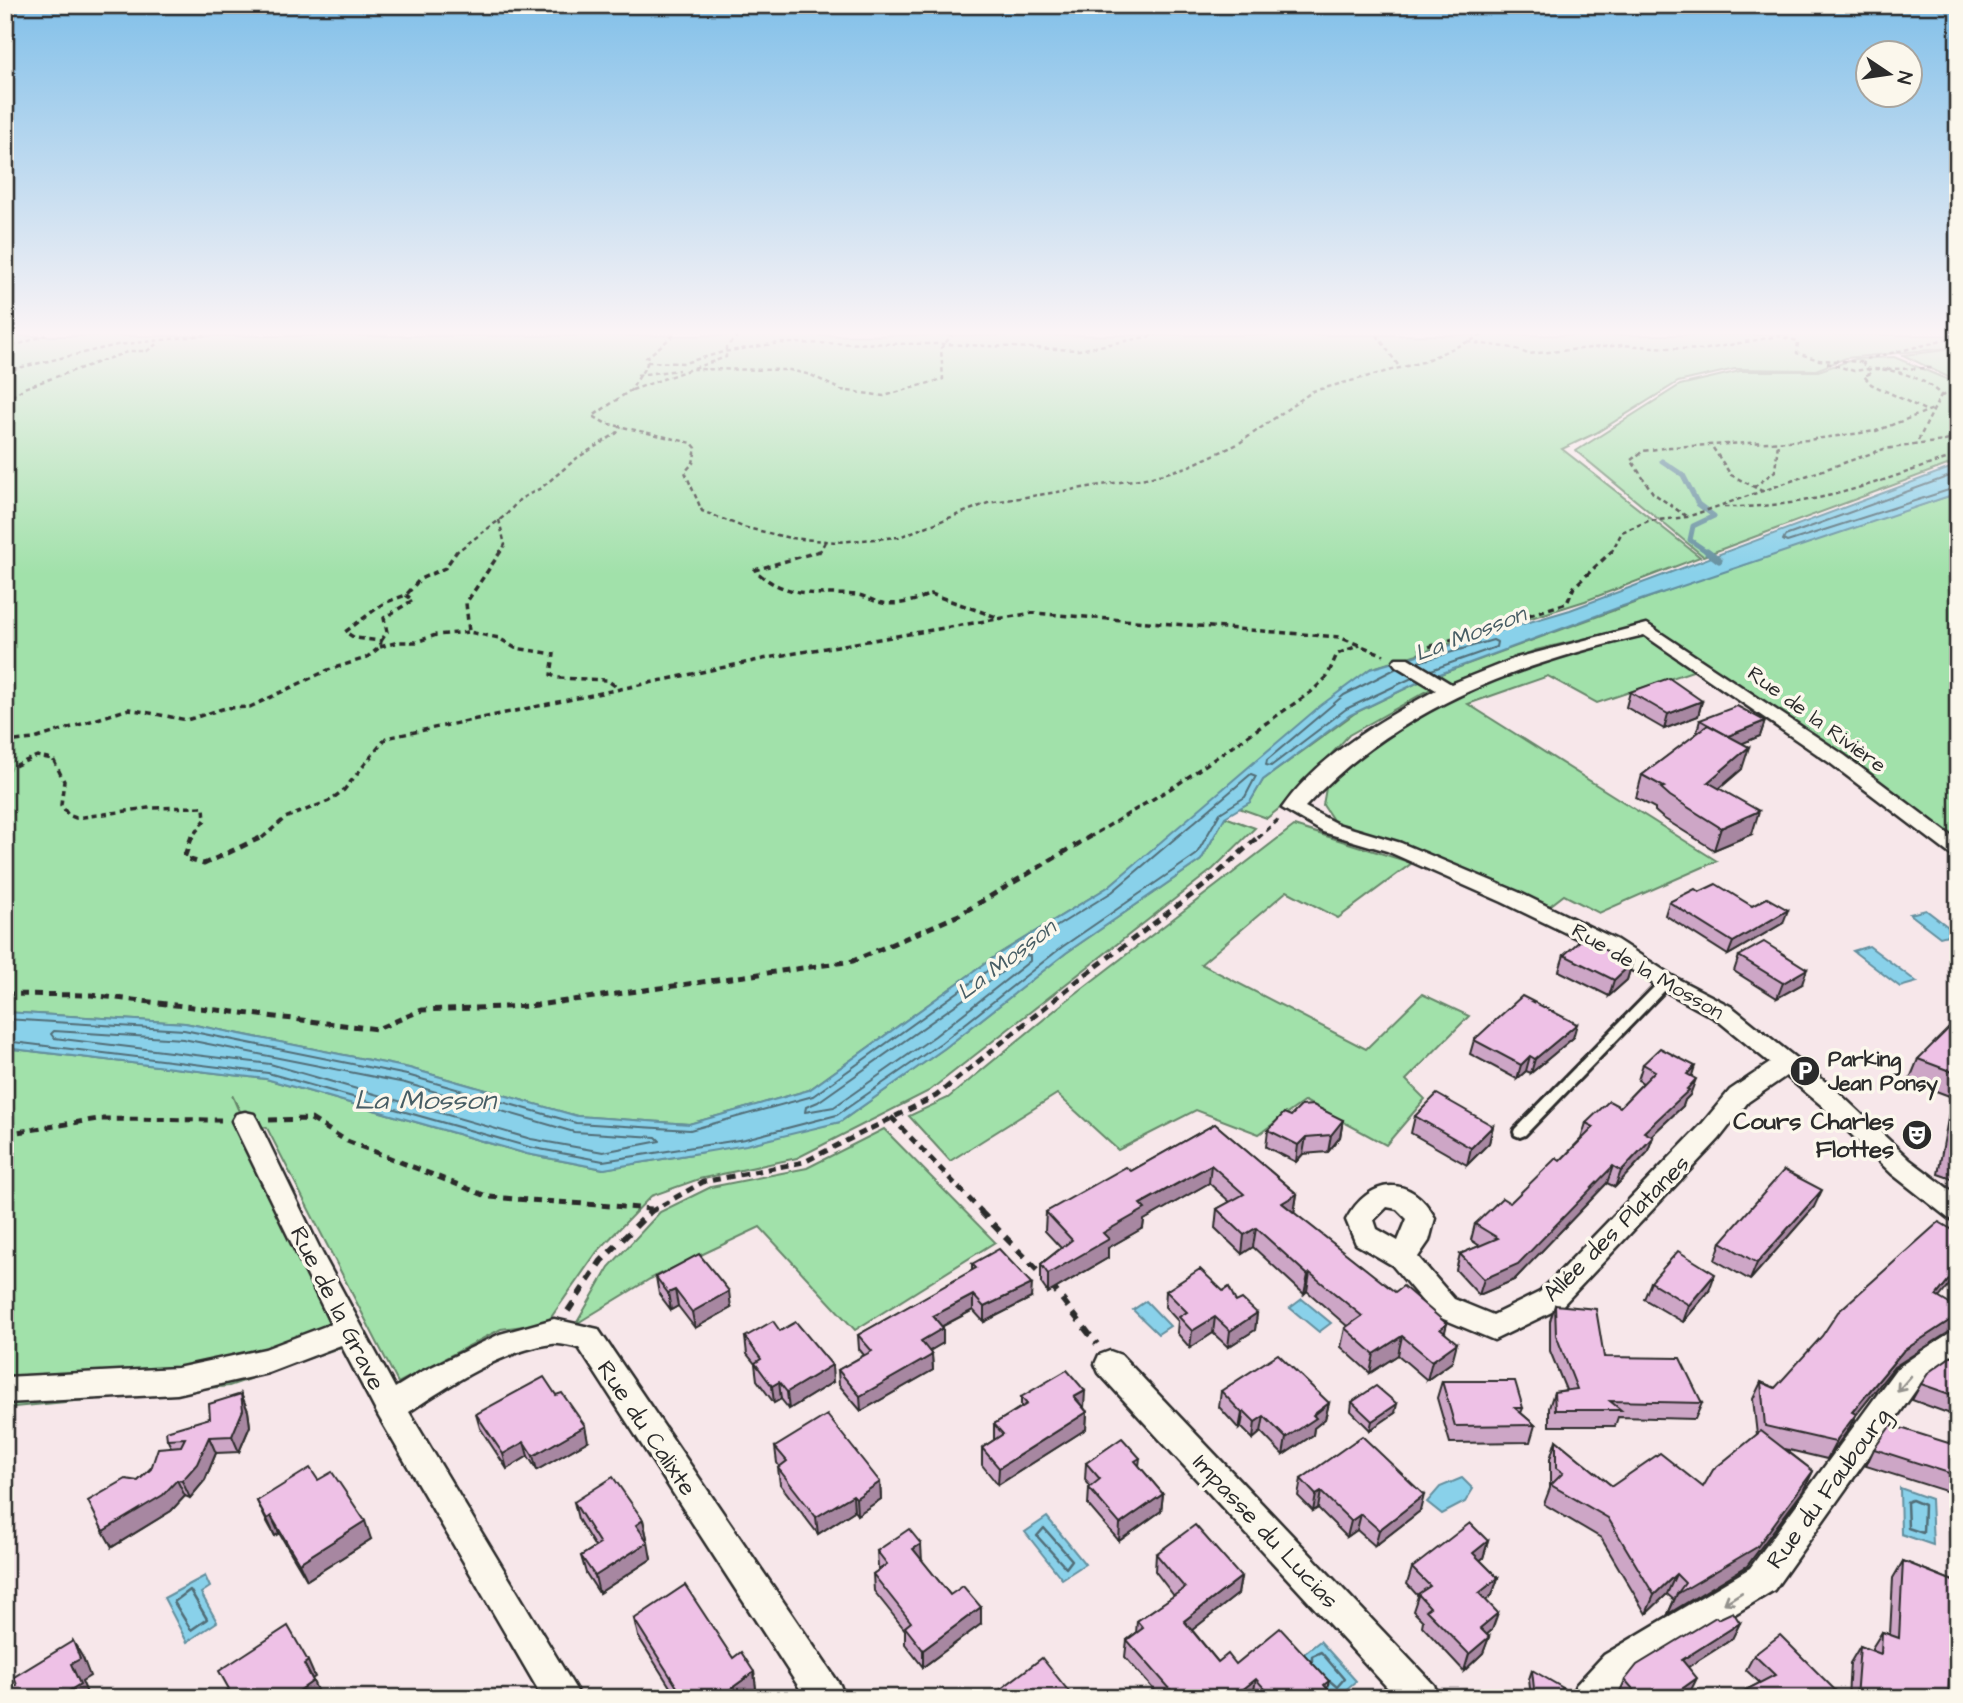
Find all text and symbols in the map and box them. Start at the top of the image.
north arrow [1854,38,1924,108]
text: N [1890,69,1919,86]
water label: La Mosson [1410,597,1533,670]
street label: Rue de la Rivière [1741,659,1892,780]
water label: La Mosson [951,911,1065,1008]
street label: Rue de la Mosson [1566,916,1729,1027]
place label: Parking Jean Ponsy [1827,1045,1938,1101]
parking icon: Parking Jean Ponsy [1788,1054,1822,1088]
water label: La Mosson [354,1081,498,1120]
place label: Cours Charles Flottes [1733,1105,1894,1167]
theatre icon: Cours Charles Flottes [1900,1118,1934,1152]
street label: Allée des Platanes [1536,1148,1698,1310]
street label: Rue de la Grave [281,1221,393,1396]
street label: Rue du Calixte [588,1354,704,1503]
one-way arrow [1896,1375,1912,1393]
street label: Rue du Faubourg [1759,1401,1900,1577]
street label: Impasse du Lucias [1184,1447,1346,1617]
one-way arrow [1724,1590,1743,1605]

